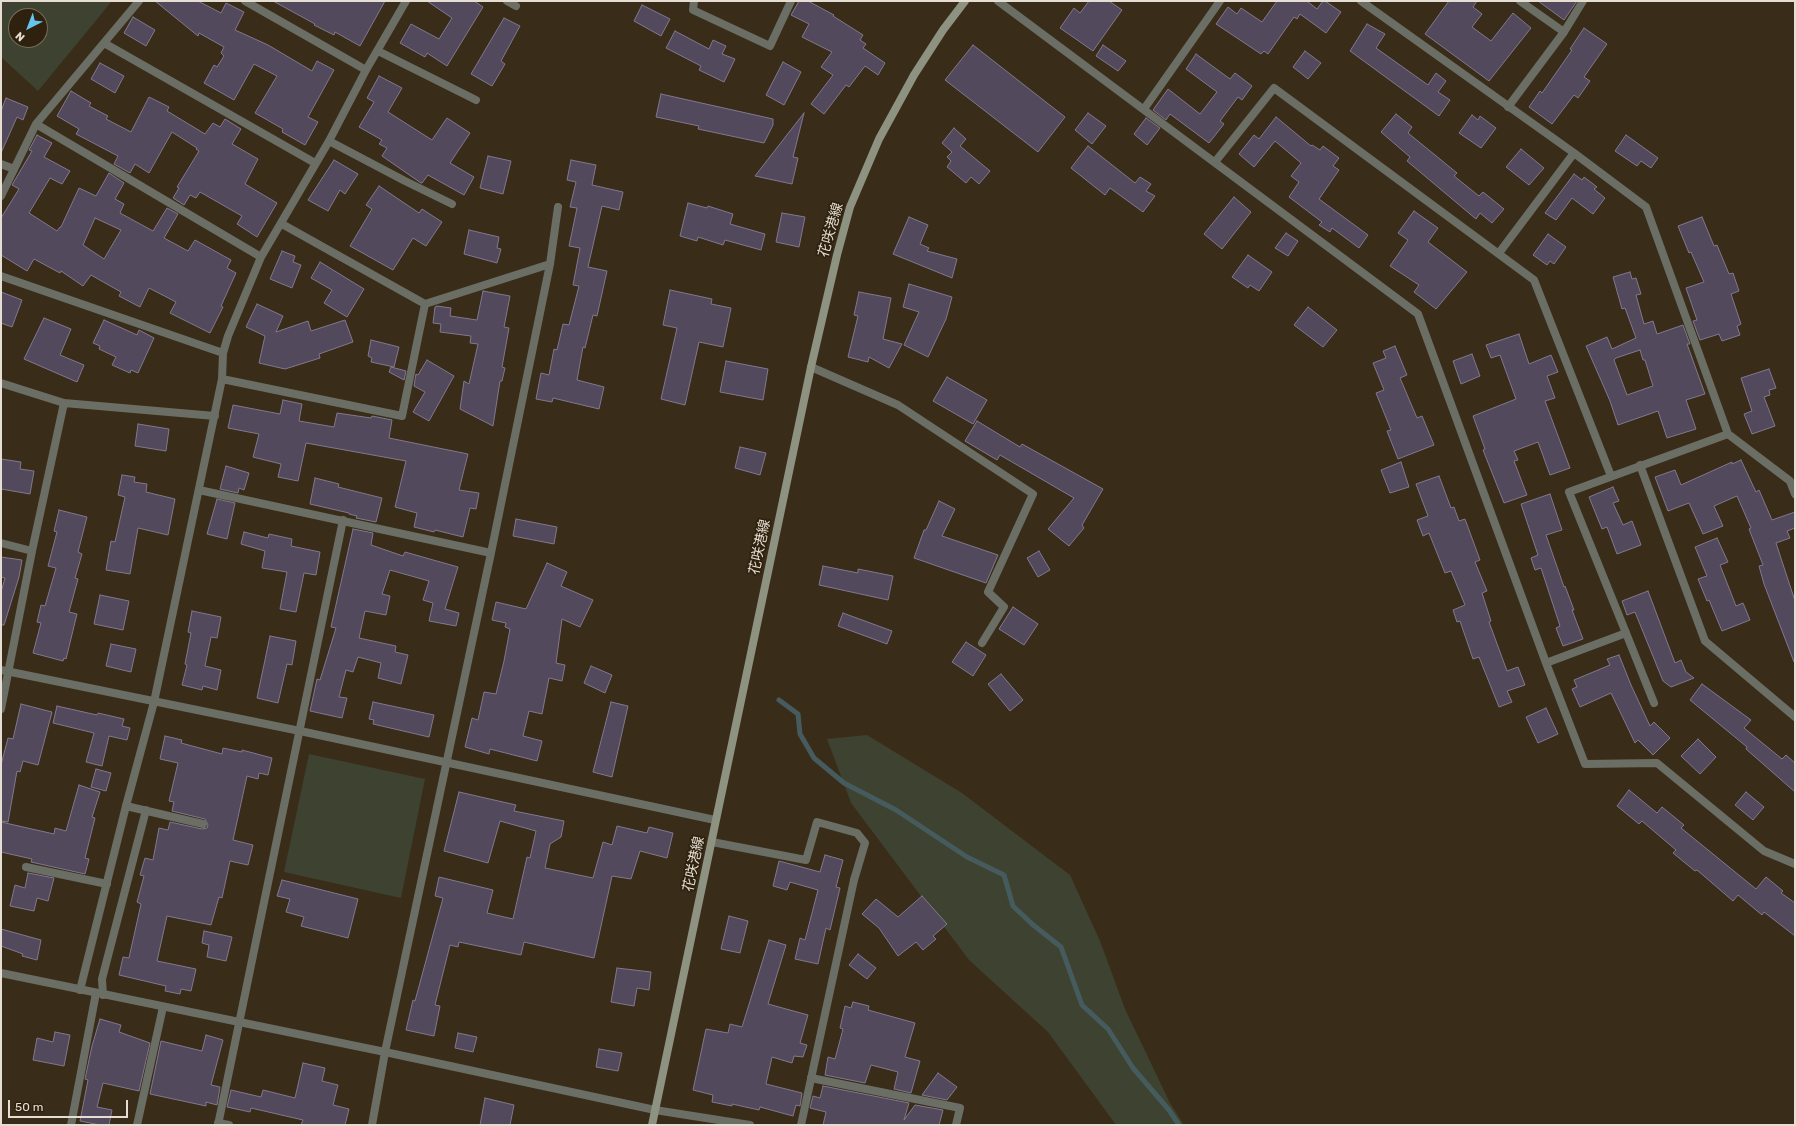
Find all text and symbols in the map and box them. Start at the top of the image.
north arrow [8,8,48,48]
text: N [13,29,28,44]
street label: 花咲港線 [815,201,847,259]
street label: 花咲港線 [746,518,774,576]
street label: 花咲港線 [680,835,708,893]
scale bar [10,1092,130,1118]
text: 50 m [15,1100,43,1114]

